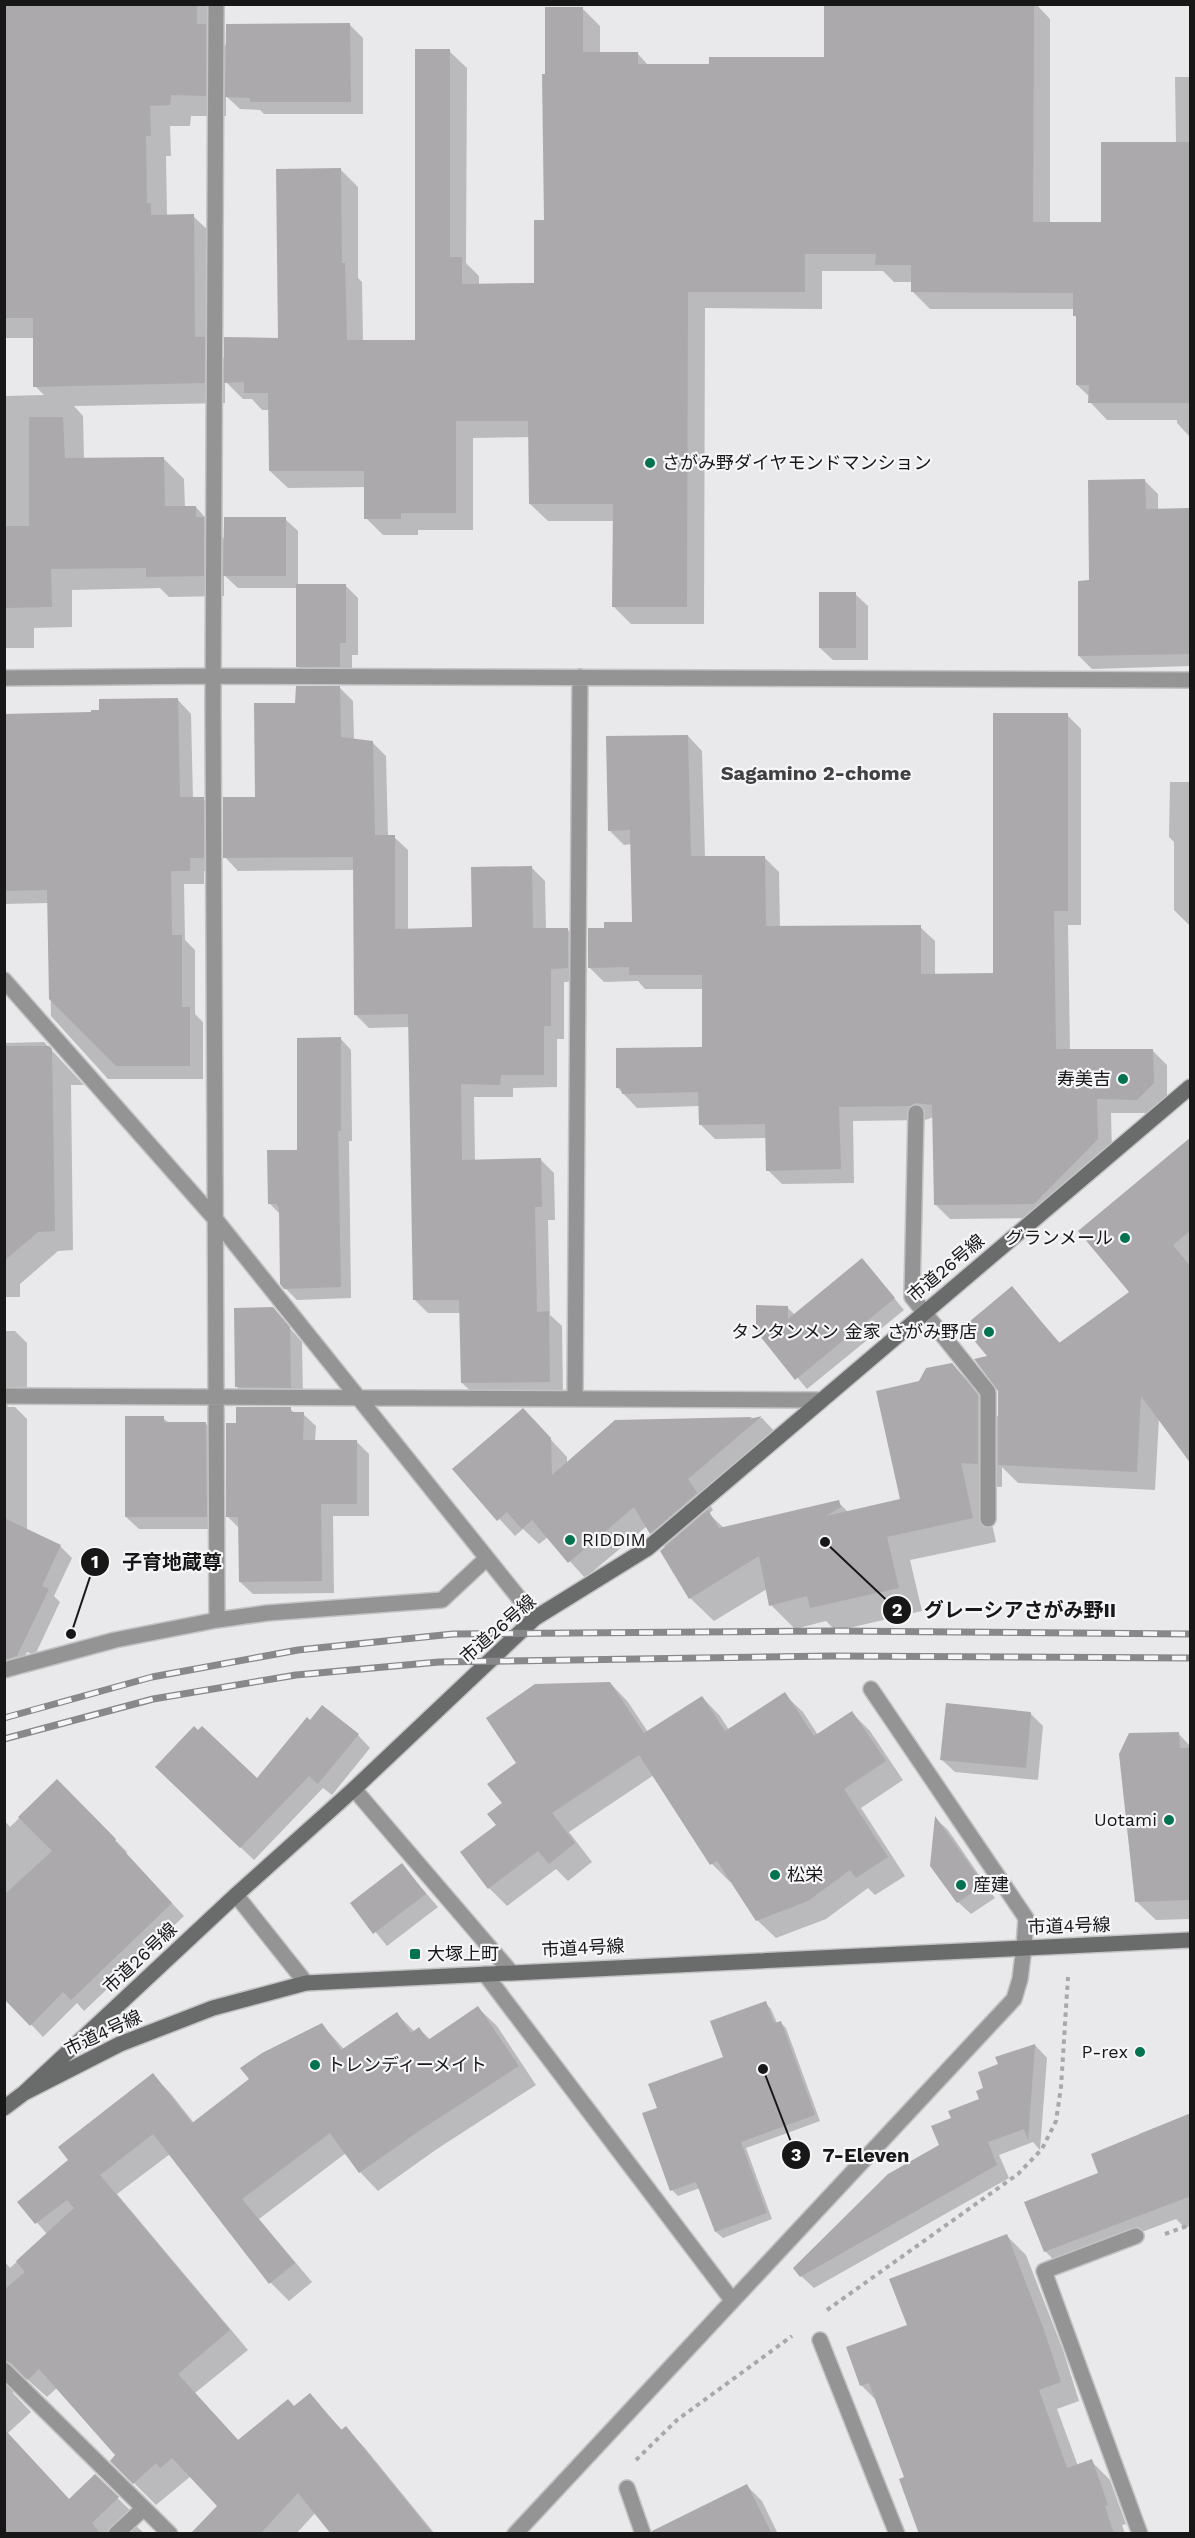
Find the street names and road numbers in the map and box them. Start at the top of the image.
street label: 市道26号線 [903,1230,988,1306]
street label: 市道26号線 [456,1590,540,1667]
street label: 市道4号線 [1027,1914,1111,1937]
street label: 市道26号線 [98,1918,181,1997]
street label: 市道4号線 [541,1935,625,1960]
street label: 市道4号線 [61,2005,145,2060]

